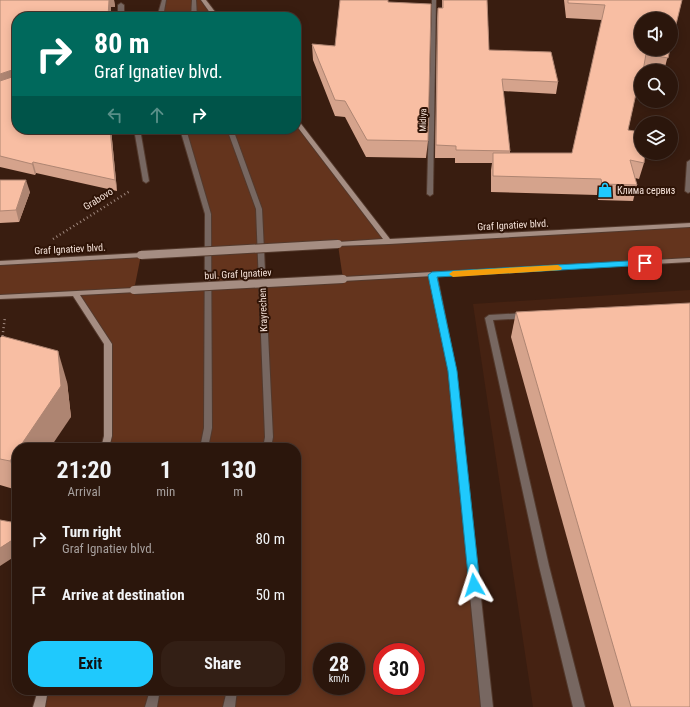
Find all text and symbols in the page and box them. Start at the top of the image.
map controls [634,12,678,160]
button: sound [634,12,678,56]
text: 80 m [94,27,150,60]
icon: right [28,28,80,80]
text: Graf Ignatiev blvd. [94,61,223,82]
button: search [634,64,678,108]
icon: left [104,104,126,126]
icon: ahead [146,104,168,126]
icon: right [188,104,210,126]
street label: Midiya [418,108,428,132]
button: layers [634,116,678,160]
shop icon: Клима сервиз [596,181,614,199]
place label: Клима сервиз [617,185,675,196]
street label: Grabovo [81,186,115,212]
street label: Graf Ignatiev blvd. [477,218,549,232]
street label: Graf Ignatiev blvd. [34,242,106,256]
pin [628,246,662,280]
icon: arrive [634,252,656,274]
street label: bul. Graf Ignatiev [204,267,273,281]
street label: Krayrechen [257,288,269,332]
text: 21:20 [57,456,112,484]
text: 1 [160,456,172,484]
text: 130 [220,456,256,484]
text: Arrival [68,484,101,499]
text: min [156,484,175,499]
text: m [233,484,243,499]
text: Turn right [62,523,121,541]
icon: right [28,528,50,550]
text: 80 m [255,530,285,548]
text: Graf Ignatiev blvd. [62,541,155,556]
position arrow [453,564,495,606]
icon: arrive [28,584,50,606]
text: Arrive at destination [62,586,185,604]
text: 50 m [255,586,285,604]
button: Exit [28,641,153,687]
button: Share [161,641,285,687]
speed limit sign: 30 [373,643,425,695]
text: 28 [329,652,349,676]
text: km/h [329,673,349,684]

